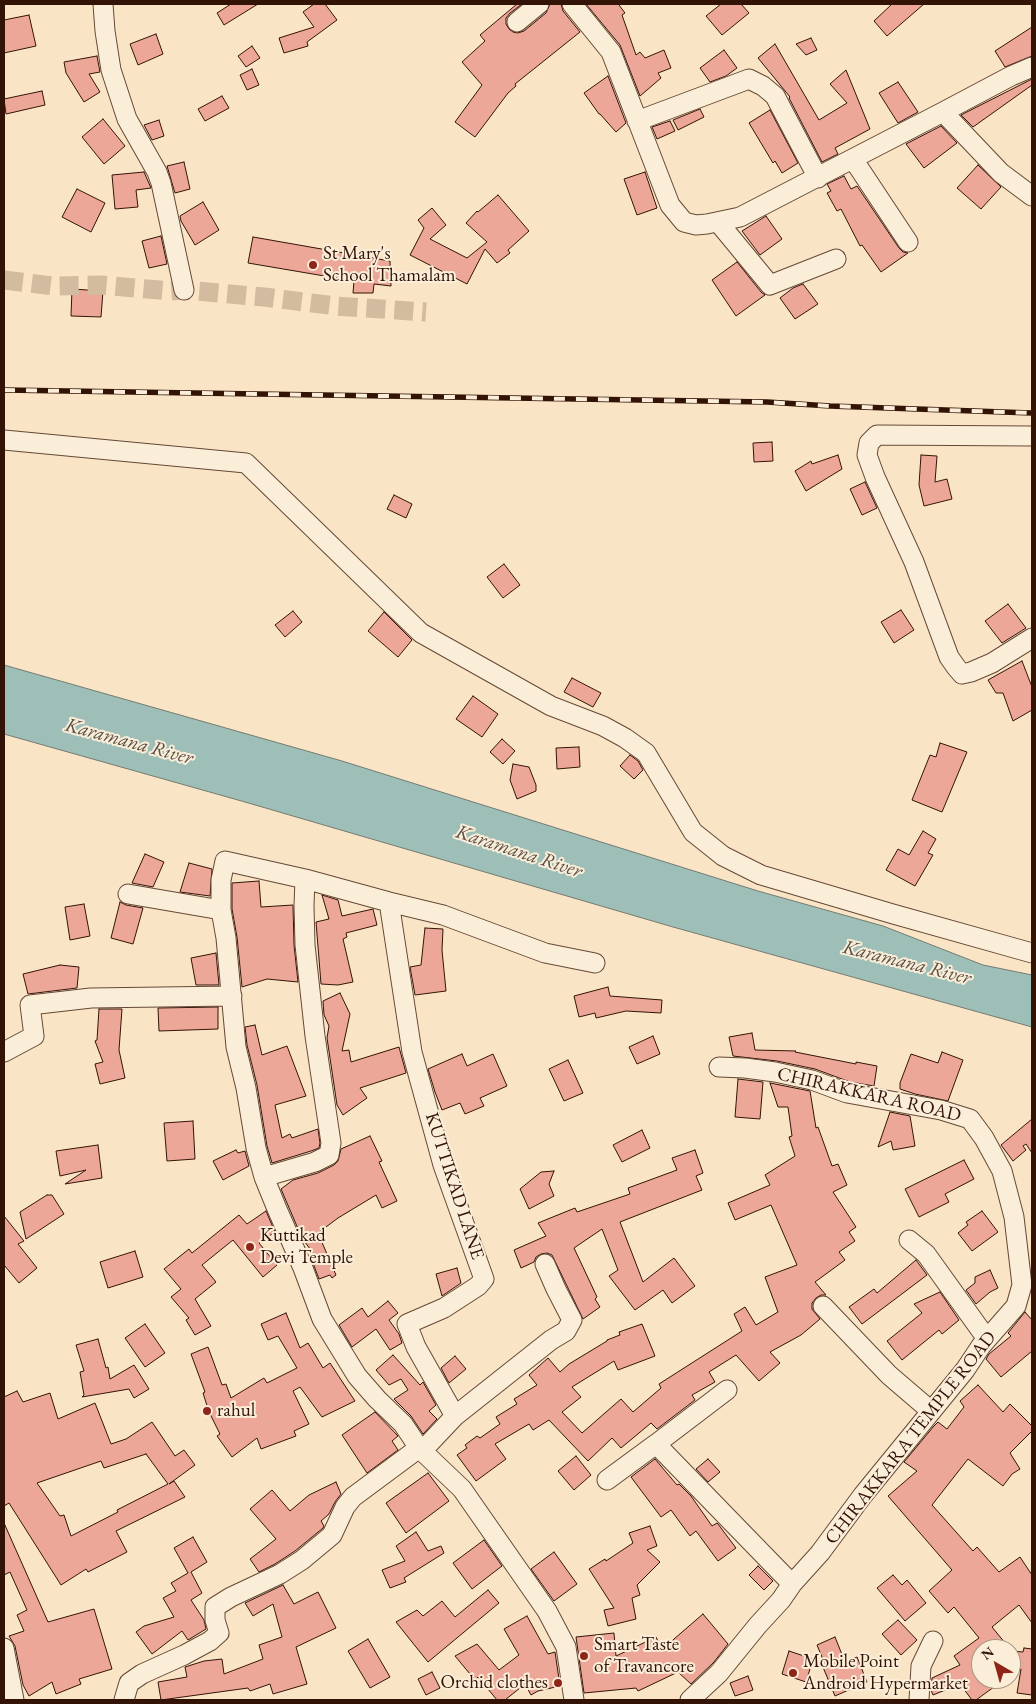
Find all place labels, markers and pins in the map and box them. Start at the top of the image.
place label: St Mary's School Thamalam [323,243,456,287]
marker: St Mary's School Thamalam [307,259,319,271]
place label: Kuttikad Devi Temple [260,1225,353,1269]
marker: Kuttikad Devi Temple [244,1241,256,1253]
place label: rahul [217,1400,255,1422]
marker: rahul [201,1405,213,1417]
place label: Smart Taste of Travancore [594,1634,694,1678]
marker: Smart Taste of Travancore [578,1650,590,1662]
place label: Mobile Point Android Hypermarket [803,1651,968,1695]
marker: Mobile Point Android Hypermarket [787,1667,799,1679]
place label: Orchid clothes [441,1672,548,1694]
marker: Orchid clothes [552,1677,564,1689]

